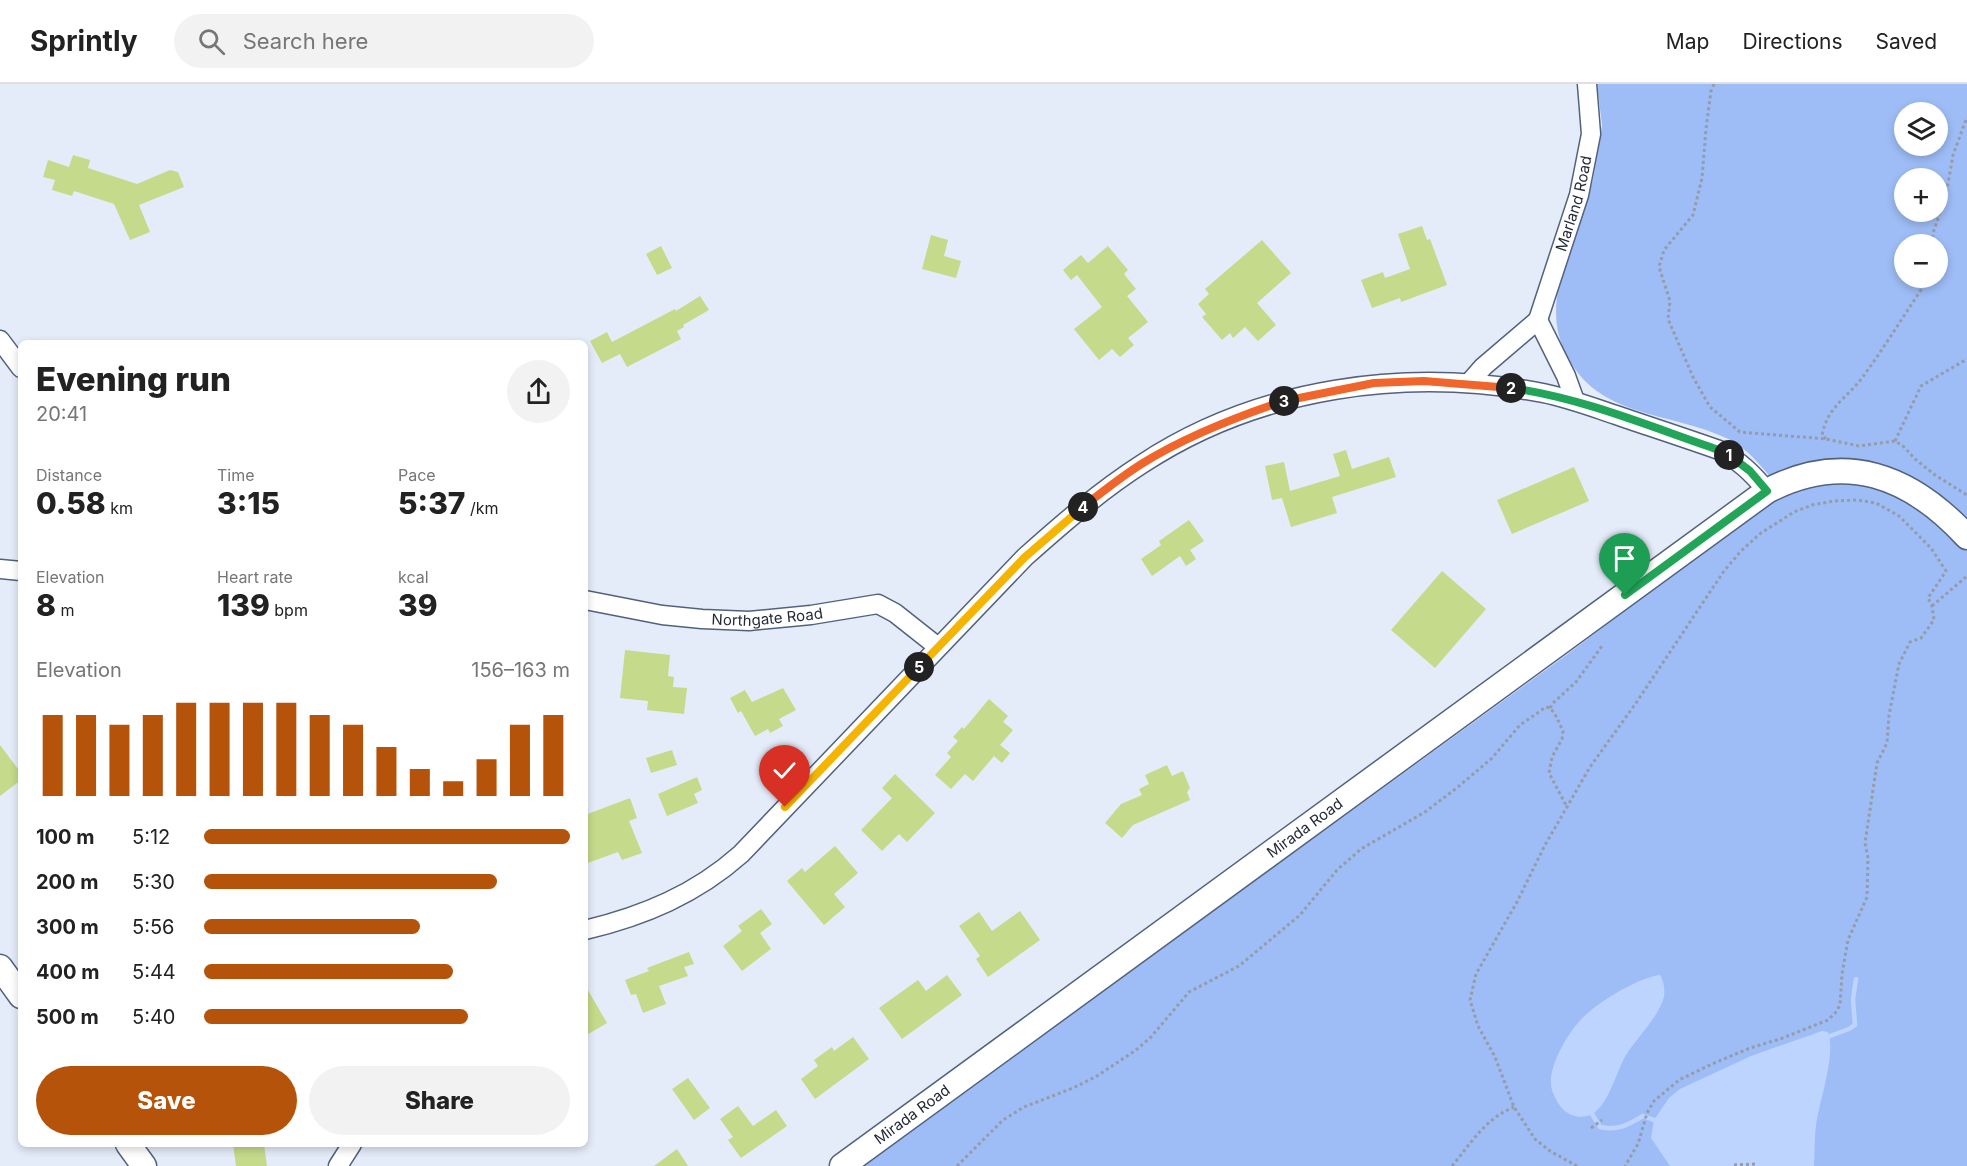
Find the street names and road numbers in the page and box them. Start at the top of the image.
street label: Marland Road [1551,154,1595,254]
street label: Northgate Road [711,603,824,630]
street label: Mirada Road [1263,794,1346,862]
street label: Mirada Road [870,1080,954,1148]

